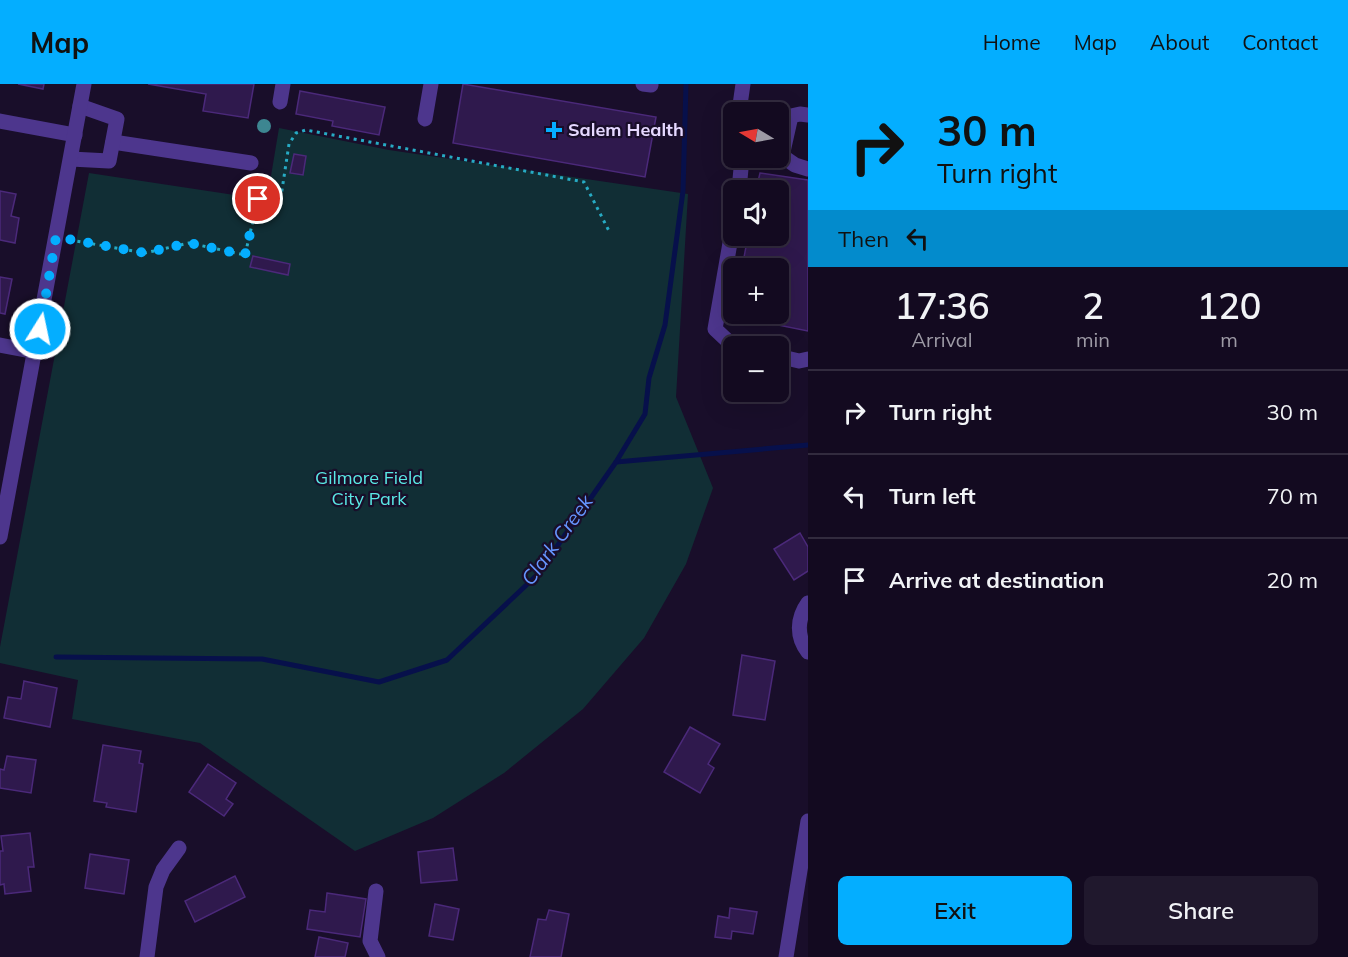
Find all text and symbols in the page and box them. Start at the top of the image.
text: Map [30,25,89,60]
text: Home [983,29,1041,55]
text: Map [1074,29,1117,55]
text: About [1150,29,1209,55]
text: Contact [1242,29,1318,55]
north arrow [723,102,789,168]
map controls [723,102,789,402]
text: 30 m [937,104,1037,157]
icon: right [838,108,916,186]
place label: Salem Health [568,118,684,141]
marker: Salem Health [545,121,563,139]
text: Turn right [937,156,1057,190]
pin [232,173,283,224]
button: sound [723,180,789,246]
icon: arrive [241,182,274,215]
icon: left [901,222,934,255]
text: Then [838,225,889,253]
button: + [723,258,789,324]
text: 17:36 [895,283,989,328]
text: 2 [1082,283,1104,328]
text: 120 [1197,283,1261,328]
position arrow [8,297,72,361]
text: Arrival [911,327,973,352]
text: min [1076,327,1110,352]
text: m [1220,327,1238,352]
button: − [723,336,789,402]
icon: right [838,396,871,429]
text: Turn right [889,398,992,426]
text: 30 m [1267,398,1318,426]
park label: Gilmore Field City Park [315,466,423,510]
icon: left [838,480,871,513]
text: Turn left [889,482,976,510]
text: 70 m [1267,482,1318,510]
water label: Clark Creek [515,489,598,590]
icon: arrive [838,564,871,597]
text: Arrive at destination [889,566,1104,594]
text: 20 m [1267,566,1318,594]
button: Exit [838,876,1072,945]
button: Share [1084,876,1318,945]

